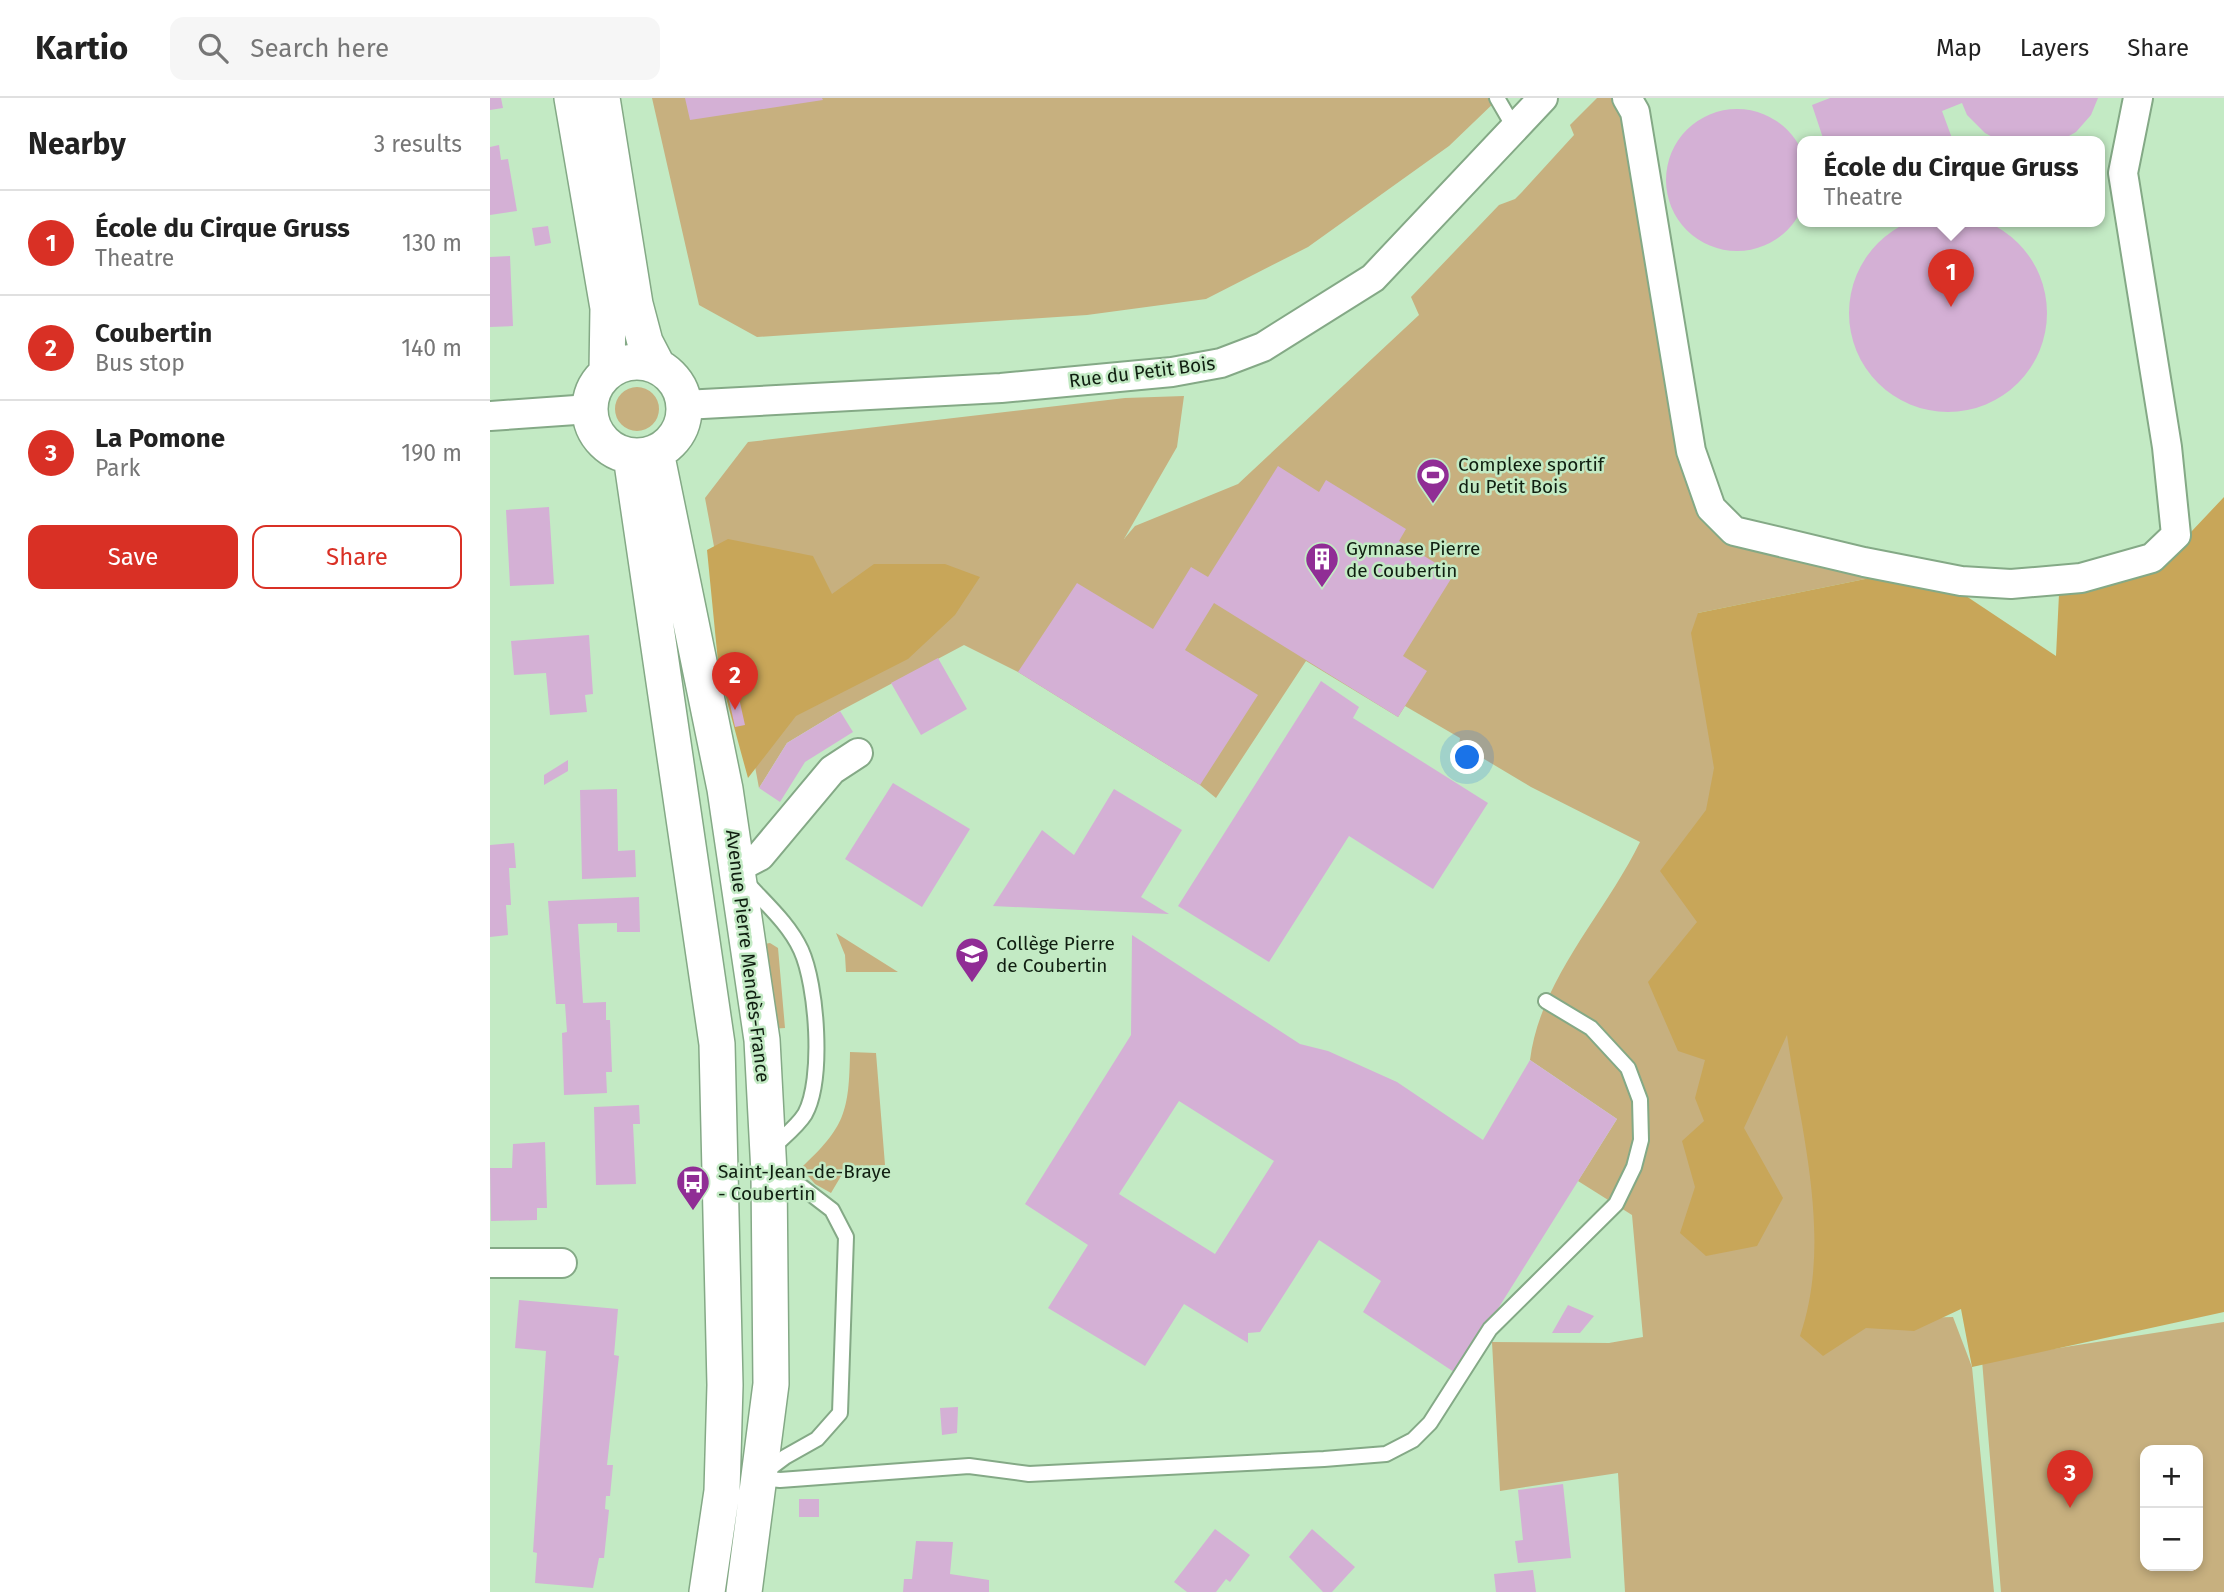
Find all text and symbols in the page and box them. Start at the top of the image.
search box [170,17,660,80]
text: Kartio [35,28,128,68]
icon: search [194,29,232,67]
text: Search here [250,33,389,64]
text: Map [1936,34,1982,62]
text: Layers [2020,34,2089,62]
text: Share [2127,34,2189,62]
text: Nearby [28,126,126,162]
text: 3 results [374,130,462,158]
popup [1797,136,2105,227]
text: École du Cirque Gruss [1824,152,2078,183]
text: Theatre [1824,183,1903,211]
text: École du Cirque Gruss [95,213,350,244]
text: 1 [46,229,56,257]
text: 130 m [402,229,462,257]
text: Theatre [95,244,174,272]
pin: 1 [1928,249,1974,307]
text: Coubertin [95,318,212,349]
text: 2 [45,334,57,362]
text: 140 m [401,334,462,362]
text: Bus stop [95,349,185,377]
street label: Rue du Petit Bois [1068,352,1217,392]
text: La Pomone [95,423,225,454]
text: 3 [45,439,57,467]
text: 190 m [401,439,462,467]
place label: Complexe sportif du Petit Bois [1458,453,1606,498]
text: Park [95,454,140,482]
sports icon: Complexe sportif du Petit Bois [1414,456,1452,505]
button: Save [28,525,238,589]
button: Share [252,525,462,589]
place label: Gymnase Pierre de Coubertin [1346,537,1480,582]
building icon: Gymnase Pierre de Coubertin [1303,540,1341,589]
pin: 2 [712,652,758,710]
your location [1450,740,1484,774]
street label: Avenue Pierre Mendès-France [721,828,775,1084]
place label: Collège Pierre de Coubertin [996,932,1115,977]
school or university icon: Collège Pierre de Coubertin [953,935,991,984]
place label: Saint-Jean-de-Braye - Coubertin [718,1160,891,1205]
bus stop icon: Saint-Jean-de-Braye - Coubertin [674,1163,712,1212]
map controls [2140,1445,2203,1571]
button: + [2140,1445,2203,1508]
pin: 3 [2047,1450,2093,1508]
button: − [2140,1508,2203,1571]

